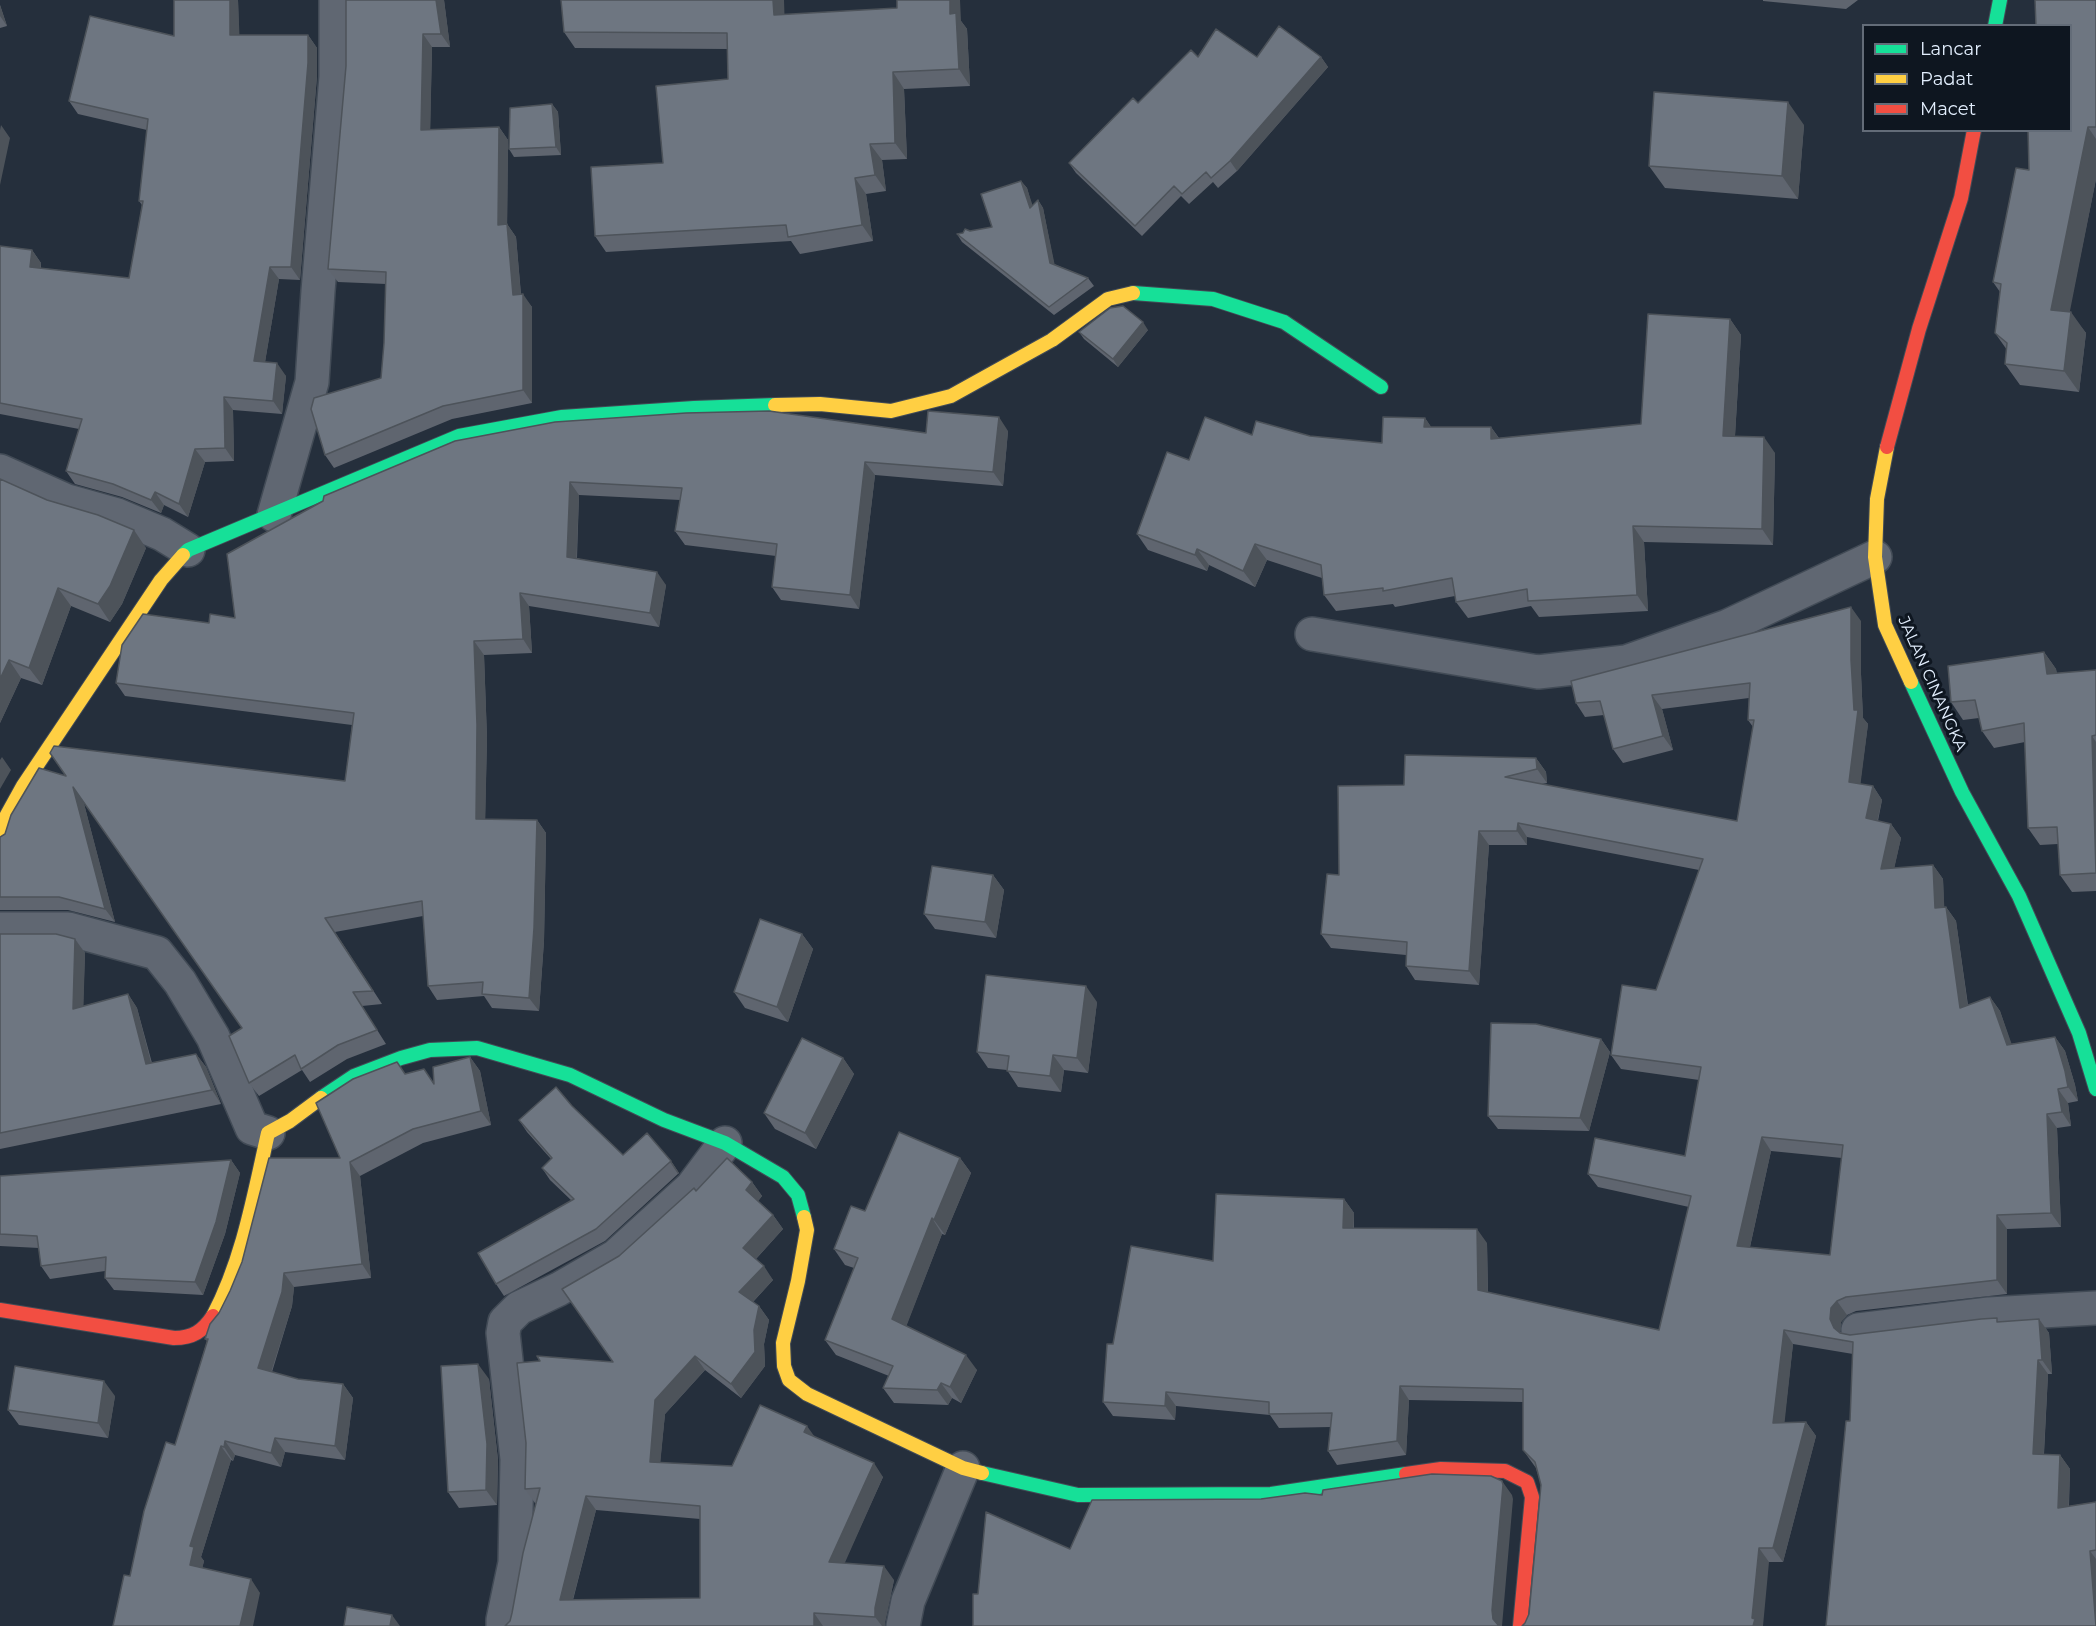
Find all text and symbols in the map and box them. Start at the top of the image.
legend [1862,24,2072,132]
text: Lancar [1920,38,1981,60]
text: Padat [1920,68,1973,90]
text: Macet [1920,98,1976,120]
street label: JALAN CINANGKA [1894,614,1970,754]

